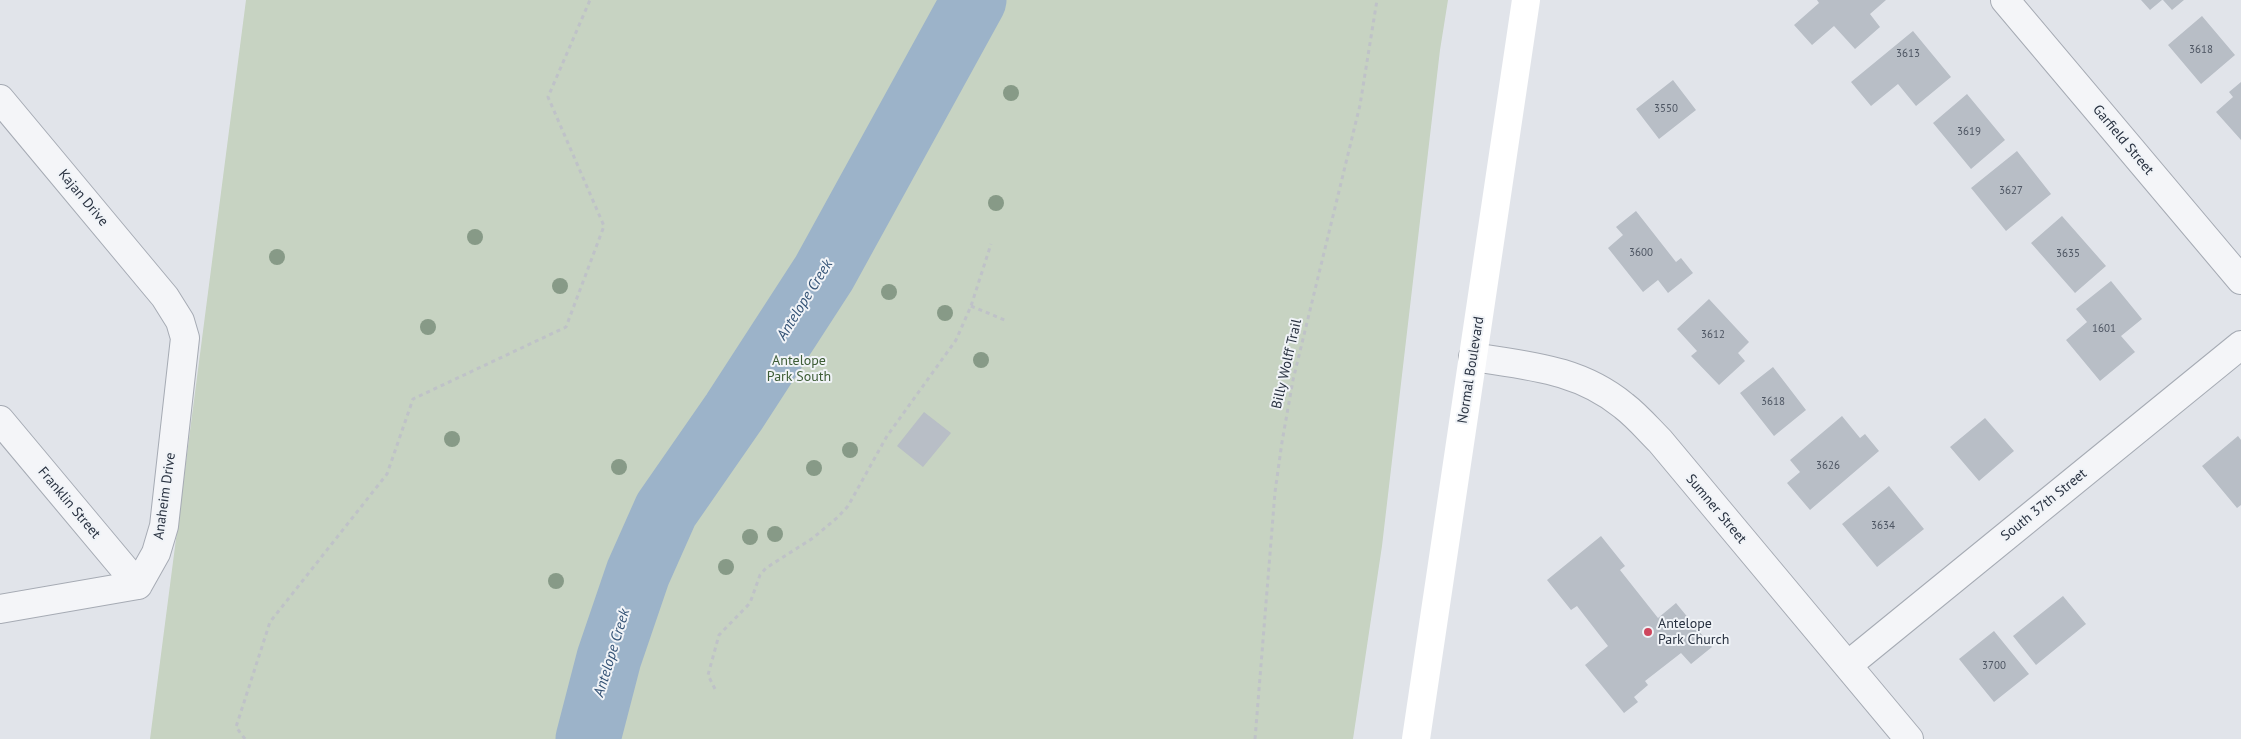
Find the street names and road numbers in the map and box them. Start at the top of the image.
street label: Garfield Street [2089,102,2157,178]
street label: Kajan Drive [55,166,111,230]
street label: Normal Boulevard [1454,315,1488,425]
street label: Billy Wolff Trail [1269,318,1305,410]
street label: Anaheim Drive [151,451,179,541]
street label: Franklin Street [34,464,104,542]
street label: South 37th Street [1998,465,2090,545]
street label: Sumner Street [1682,471,1750,547]

